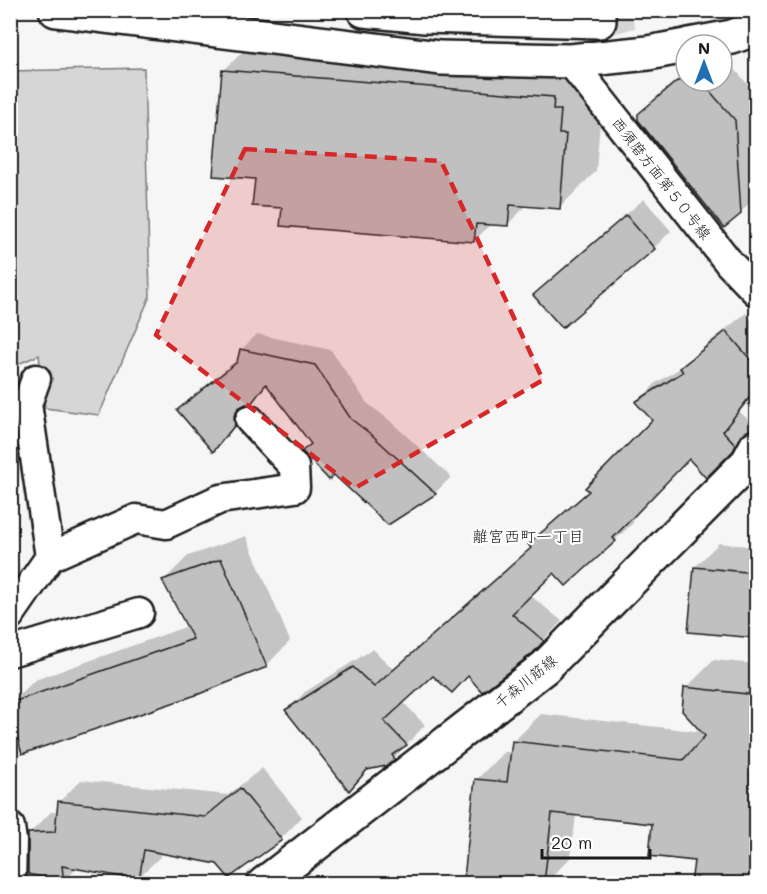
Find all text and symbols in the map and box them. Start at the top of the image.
north arrow [674,33,734,93]
text: N [698,37,710,58]
street label: 西須磨方面第５０号線 [608,113,716,243]
district label: 離宮西町一丁目 [472,525,584,546]
street label: 千森川筋線 [490,650,560,712]
scale bar [542,822,650,860]
text: 20 m [551,830,592,854]

